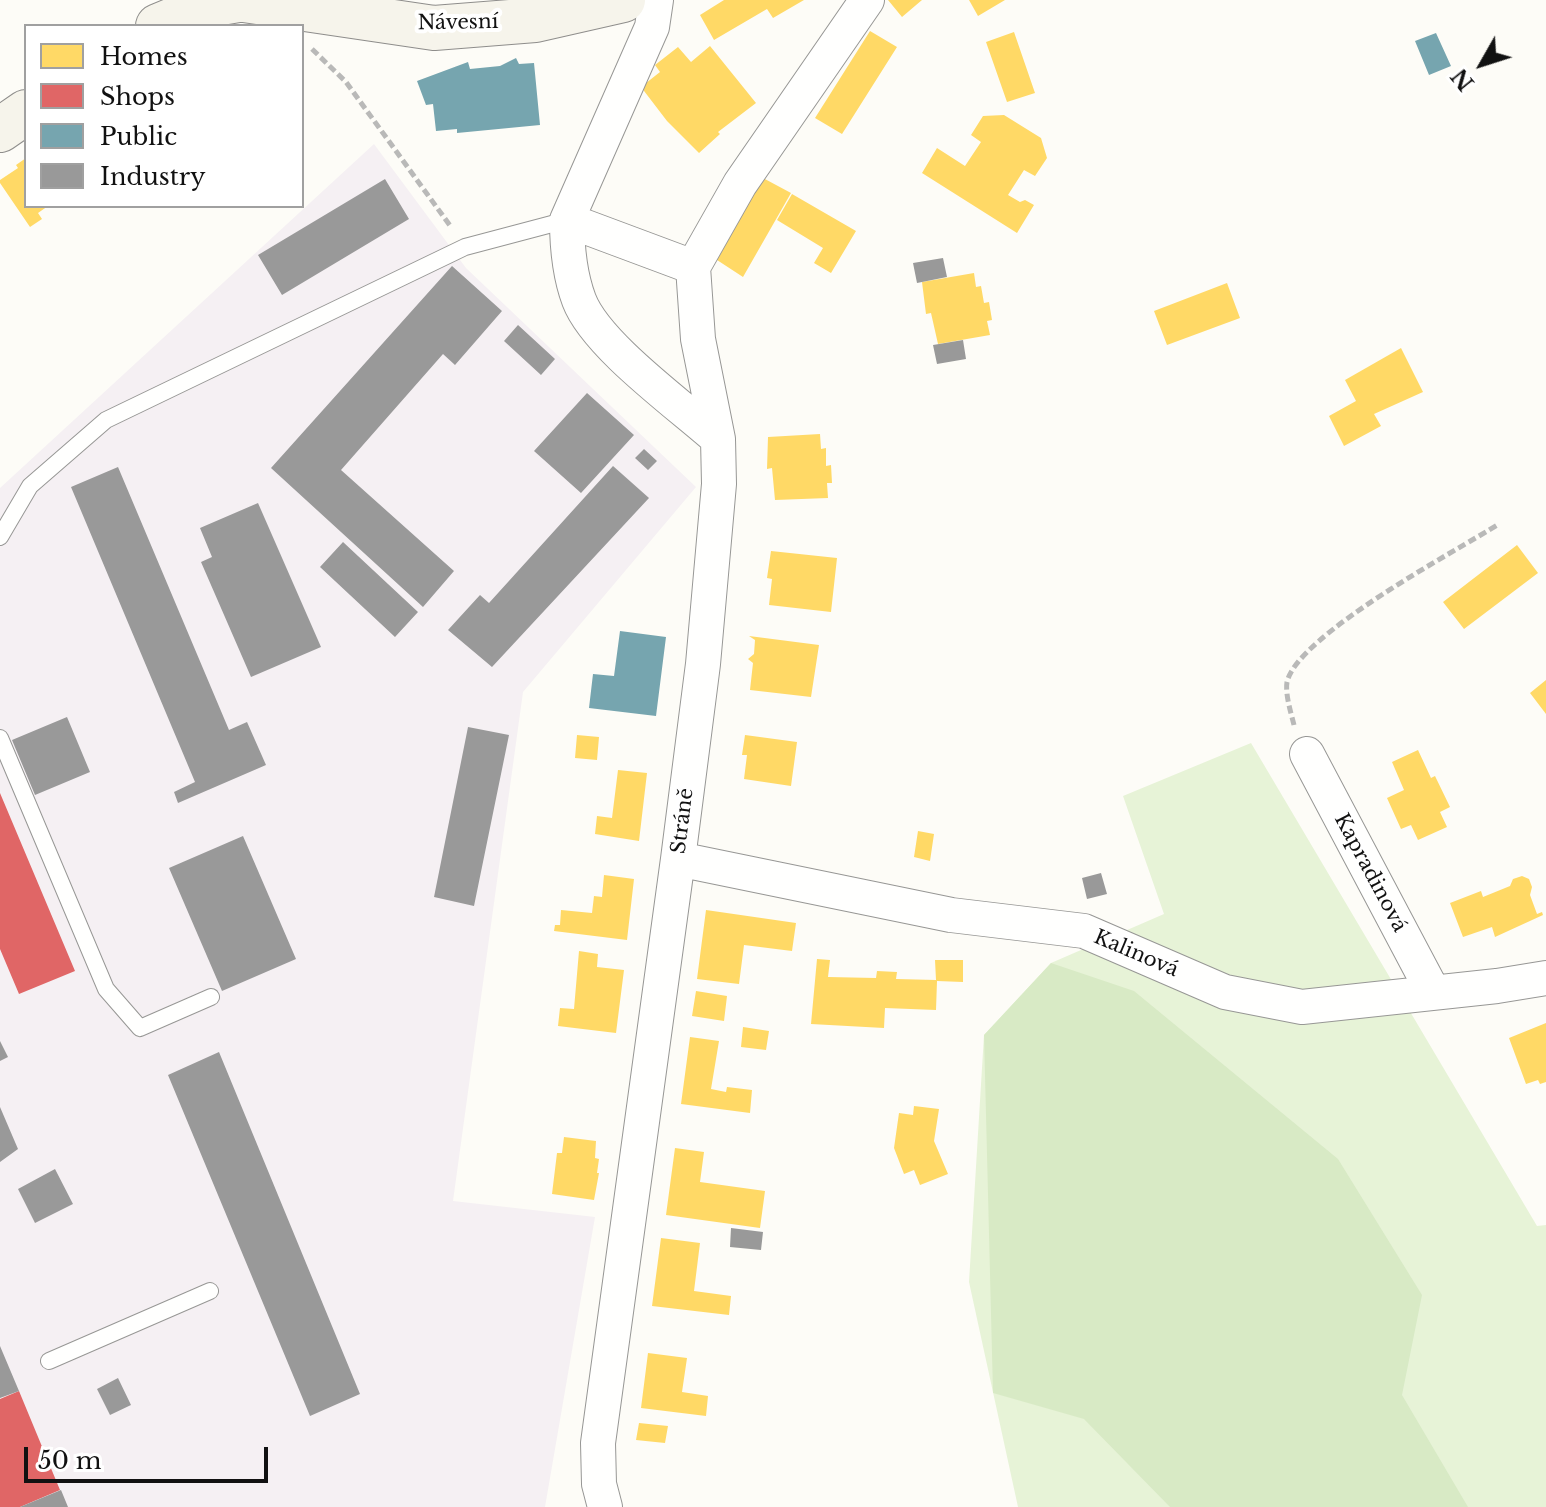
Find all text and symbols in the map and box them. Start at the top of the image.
street label: Návesní [417,10,499,36]
legend [24,24,304,208]
north arrow [1442,24,1522,104]
text: Homes [100,42,188,71]
text: N [1446,63,1480,96]
text: Shops [100,82,175,111]
text: Public [100,122,177,151]
text: Industry [100,162,206,191]
street label: Stráně [667,787,699,855]
street label: Kapradinová [1329,810,1411,936]
street label: Kalinová [1090,925,1182,983]
scale bar [28,1431,272,1481]
text: 50 m [38,1446,101,1475]

